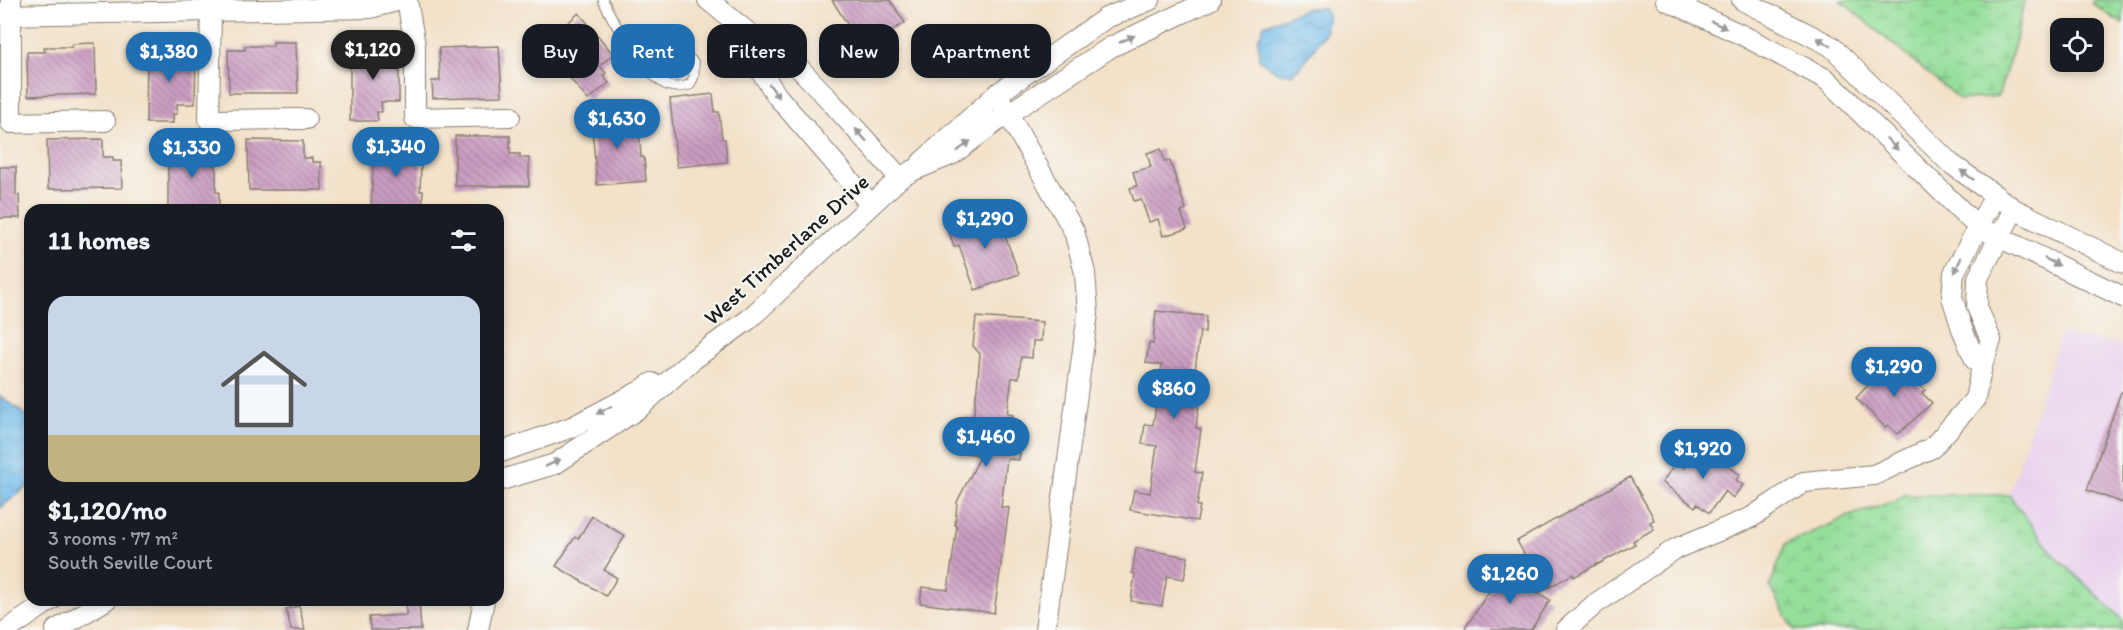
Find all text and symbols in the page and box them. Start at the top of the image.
map controls [2050,18,2104,72]
button: locate [2050,18,2104,72]
one-way arrow [1711,20,1728,29]
chip: Buy [522,24,599,78]
chip: Rent [611,24,695,78]
chip: Filters [707,24,807,78]
chip: New [819,24,899,78]
chip: Apartment [911,24,1051,78]
pin: $1,120 [324,30,422,81]
pin: $1,380 [120,32,218,83]
one-way arrow [1118,35,1135,44]
text: $1,120 [345,37,401,61]
one-way arrow [1816,37,1832,48]
text: $1,380 [140,39,198,63]
one-way arrow [768,83,779,99]
pin: $1,630 [568,99,666,150]
text: $1,630 [588,106,646,130]
pin: $1,340 [347,127,445,178]
pin: $1,330 [143,128,241,179]
one-way arrow [855,128,868,143]
text: $1,340 [366,134,426,158]
text: $1,330 [163,135,221,159]
one-way arrow [1884,136,1898,150]
one-way arrow [956,139,972,152]
street label: West Timberlane Drive [698,168,875,331]
one-way arrow [1959,169,1975,181]
pin: $1,290 [936,199,1034,250]
text: $1,290 [956,206,1014,230]
text: 11 homes [48,224,150,256]
icon: filters [447,224,480,257]
one-way arrow [1953,256,1962,274]
one-way arrow [2043,258,2060,267]
icon: home [210,335,318,443]
pin: $1,290 [1845,347,1943,398]
text: $1,290 [1865,354,1923,378]
pin: $860 [1138,369,1210,420]
text: $860 [1152,376,1196,400]
one-way arrow [595,405,612,415]
pin: $1,460 [937,417,1035,468]
text: $1,460 [956,424,1016,448]
pin: $1,920 [1654,429,1752,480]
text: $1,920 [1674,436,1732,460]
one-way arrow [545,458,563,468]
text: $1,120/mo [48,494,167,526]
text: 3 rooms · 77 m² [48,526,178,550]
text: South Seville Court [48,550,213,574]
pin: $1,260 [1461,554,1559,605]
text: $1,260 [1481,561,1539,585]

